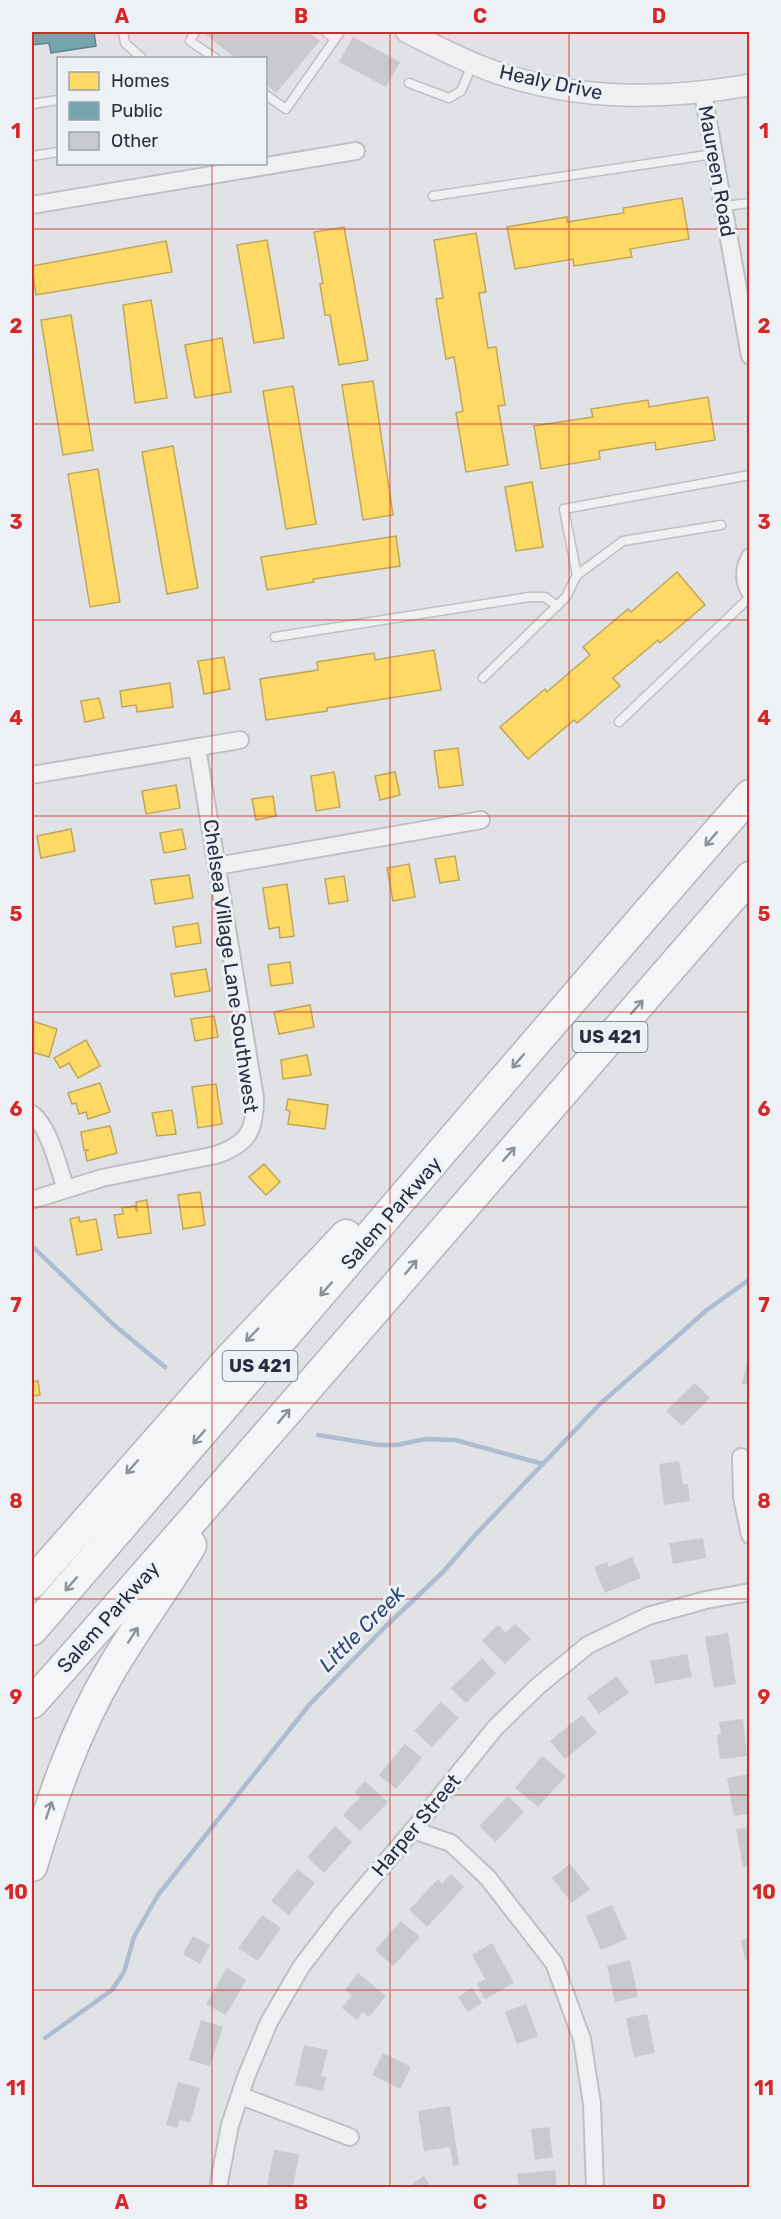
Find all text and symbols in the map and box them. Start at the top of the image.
text: A [115,4,130,28]
text: B [294,4,308,28]
text: C [473,4,487,28]
text: D [652,4,666,28]
legend [57,57,267,165]
street label: Healy Drive [497,59,605,105]
text: Homes [111,70,169,92]
text: Public [111,100,163,122]
street label: Maureen Road [694,103,740,239]
text: 1 [11,119,21,143]
text: 1 [759,119,769,143]
text: Other [111,130,158,152]
text: 2 [10,314,23,338]
text: 2 [758,314,771,338]
text: 3 [9,510,23,534]
text: 3 [757,510,771,534]
text: 4 [9,706,23,730]
text: 4 [757,706,771,730]
street label: Chelsea Village Lane Southwest [198,818,264,1115]
one-way arrow [704,831,718,846]
text: 5 [10,902,23,926]
text: 5 [758,902,771,926]
one-way arrow [630,999,644,1014]
road number: US 421 [572,1022,648,1052]
one-way arrow [511,1053,525,1068]
text: 6 [9,1097,23,1121]
text: 6 [757,1097,771,1121]
one-way arrow [502,1146,516,1161]
street label: Salem Parkway [336,1152,446,1274]
one-way arrow [404,1260,418,1275]
one-way arrow [319,1281,332,1297]
text: 7 [10,1293,22,1317]
text: 7 [758,1293,770,1317]
one-way arrow [245,1327,259,1342]
road number: US 421 [222,1351,298,1381]
one-way arrow [277,1409,291,1424]
one-way arrow [192,1429,206,1444]
one-way arrow [125,1459,139,1474]
text: 8 [9,1489,23,1513]
text: 8 [757,1489,771,1513]
street label: Salem Parkway [52,1556,164,1678]
one-way arrow [64,1576,78,1591]
water label: Little Creek [314,1580,411,1677]
one-way arrow [127,1627,139,1644]
text: 9 [10,1685,23,1709]
text: 9 [758,1685,771,1709]
street label: Harper Street [366,1769,466,1881]
one-way arrow [44,1801,55,1820]
text: 10 [4,1880,28,1904]
text: 10 [752,1880,776,1904]
text: 11 [6,2076,26,2100]
text: 11 [754,2076,774,2100]
text: A [115,2190,130,2214]
text: B [294,2190,308,2214]
text: C [473,2190,487,2214]
text: D [652,2190,666,2214]

